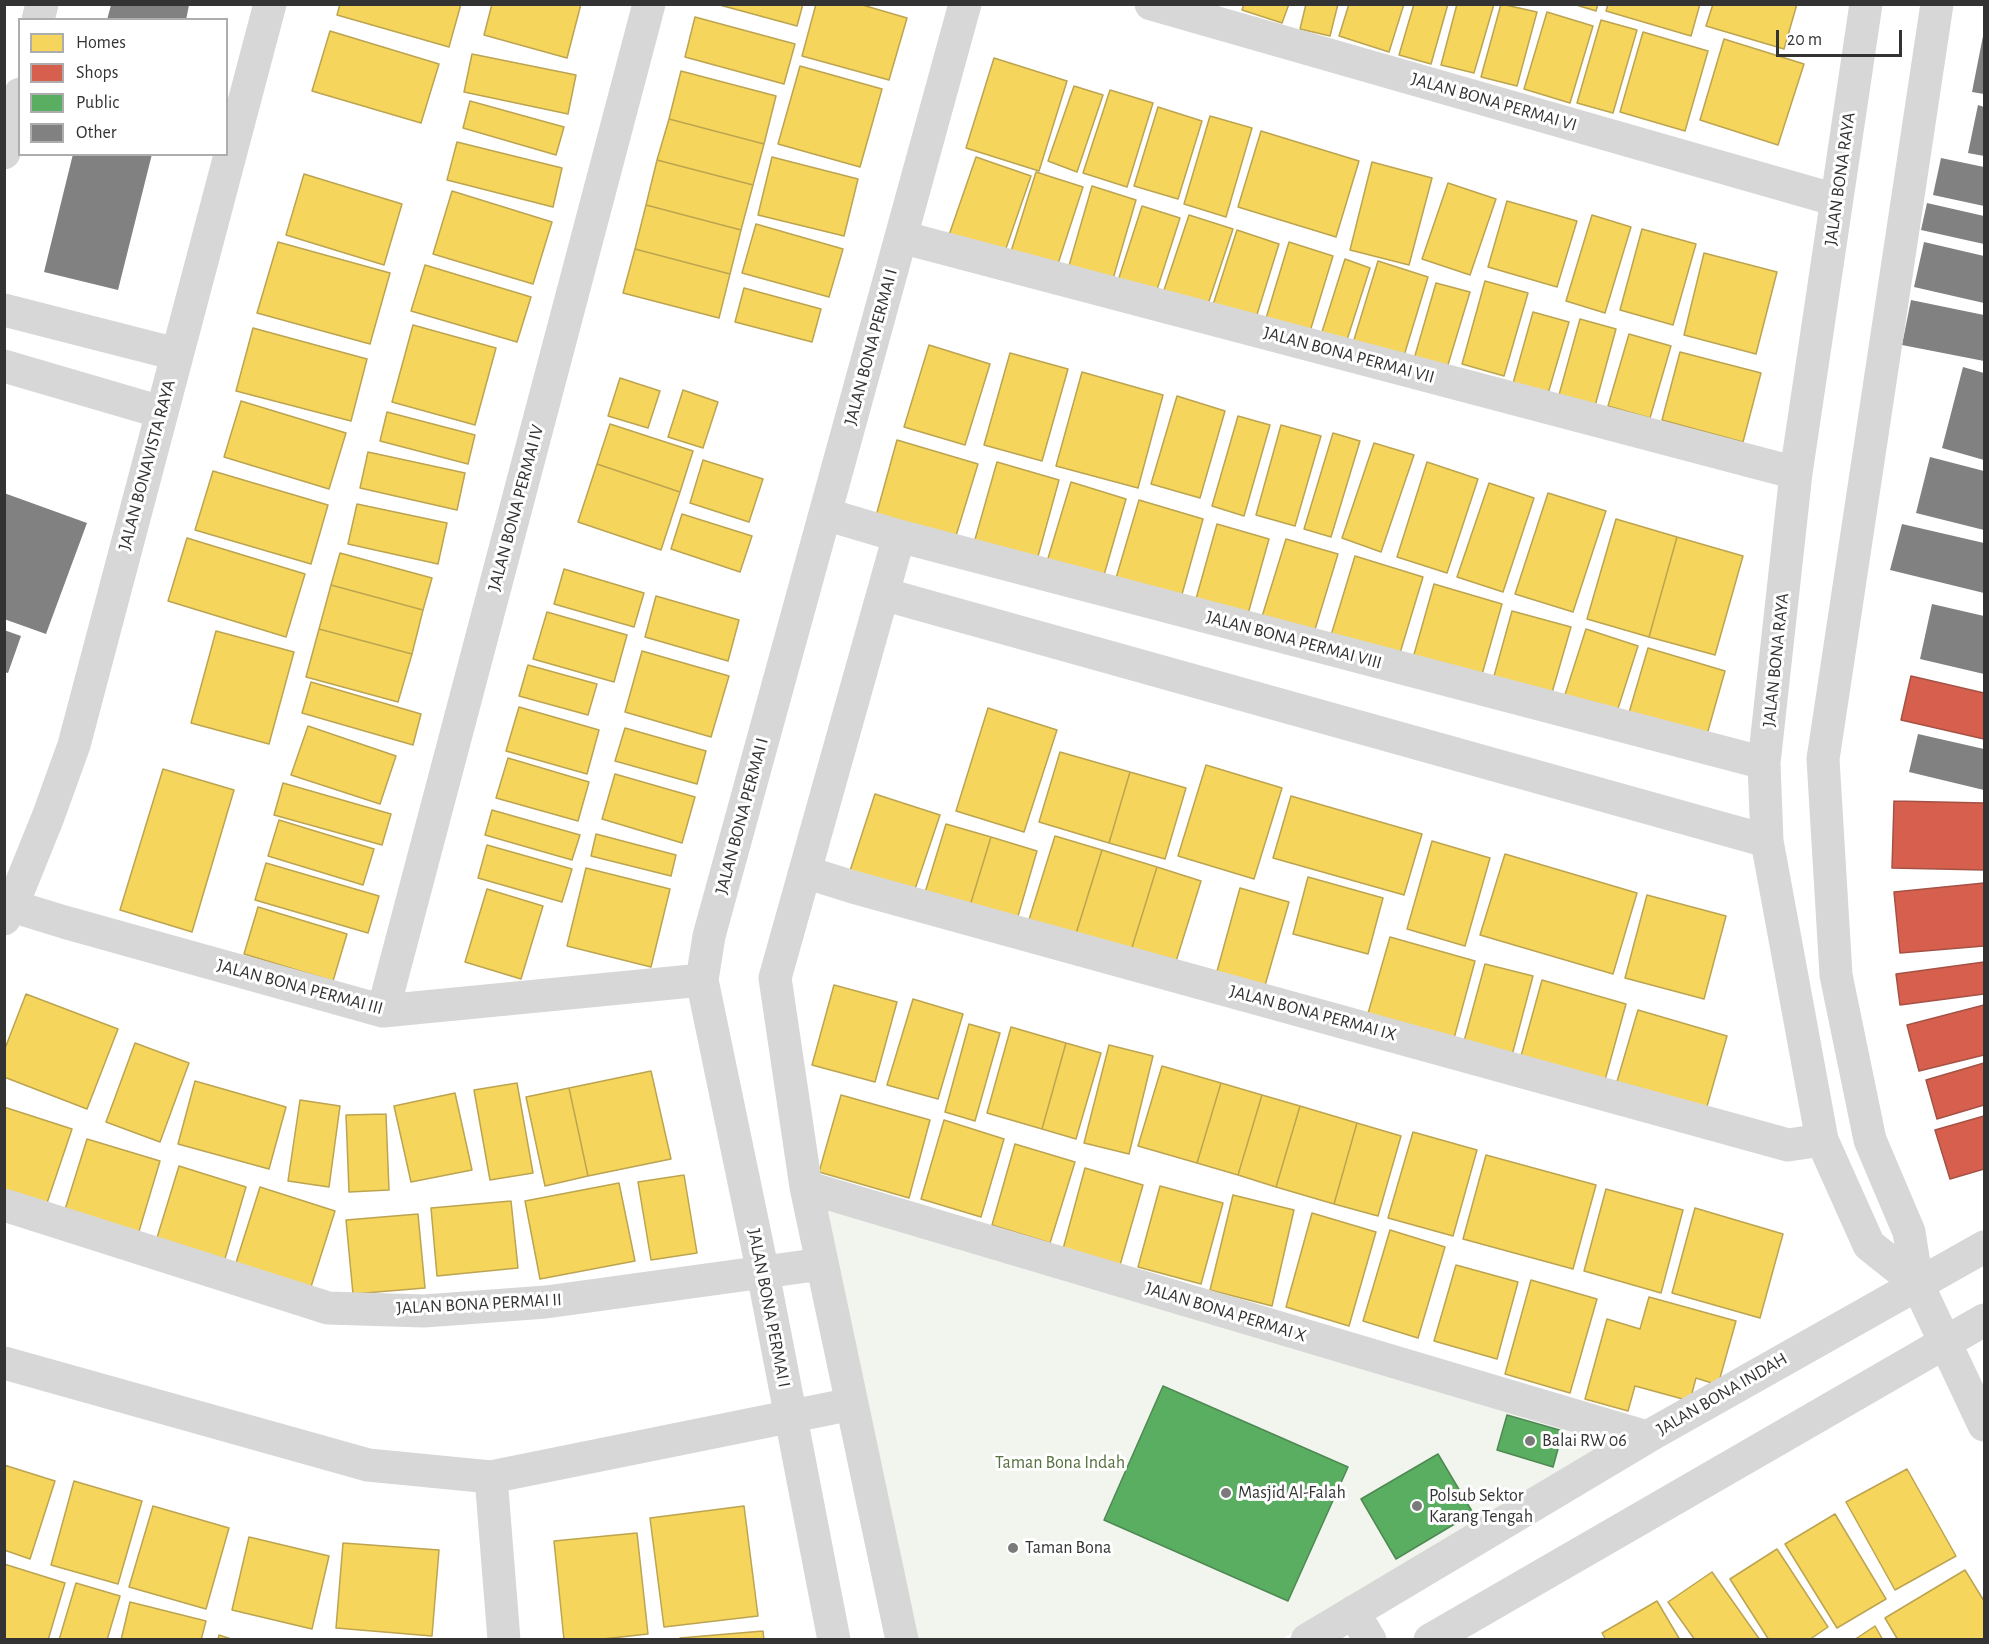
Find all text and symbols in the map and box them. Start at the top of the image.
legend [18,18,228,156]
scale bar [1779,18,1905,56]
text: 20 m [1787,31,1822,49]
text: Homes [76,34,126,52]
text: Shops [76,64,118,82]
street label: JALAN BONA PERMAI VI [1409,68,1579,136]
text: Public [76,94,119,112]
street label: JALAN BONA RAYA [1820,111,1860,247]
text: Other [76,124,117,142]
street label: JALAN BONA PERMAI I [840,266,902,428]
street label: JALAN BONA PERMAI VII [1261,322,1437,388]
street label: JALAN BONAVISTA RAYA [114,377,180,553]
street label: JALAN BONA PERMAI IV [483,423,549,593]
street label: JALAN BONA RAYA [1758,592,1794,728]
street label: JALAN BONA PERMAI VIII [1204,606,1384,674]
street label: JALAN BONA PERMAI I [711,735,773,897]
street label: JALAN BONA PERMAI III [215,954,385,1020]
street label: JALAN BONA PERMAI IX [1227,980,1399,1046]
street label: JALAN BONA PERMAI I [743,1227,795,1389]
street label: JALAN BONA PERMAI X [1143,1277,1309,1347]
street label: JALAN BONA PERMAI II [396,1289,562,1319]
street label: JALAN BONA INDAH [1653,1348,1791,1440]
place label: Balai RW 06 [1542,1430,1627,1452]
marker: Balai RW 06 [1523,1434,1537,1448]
park label: Taman Bona Indah [995,1452,1125,1474]
place label: Masjid Al-Falah [1238,1482,1346,1504]
place label: Polsub Sektor Karang Tengah [1429,1485,1533,1528]
marker: Masjid Al-Falah [1219,1486,1233,1500]
marker: Polsub Sektor Karang Tengah [1410,1499,1424,1513]
place label: Taman Bona [1025,1537,1111,1559]
marker: Taman Bona [1006,1541,1020,1555]

